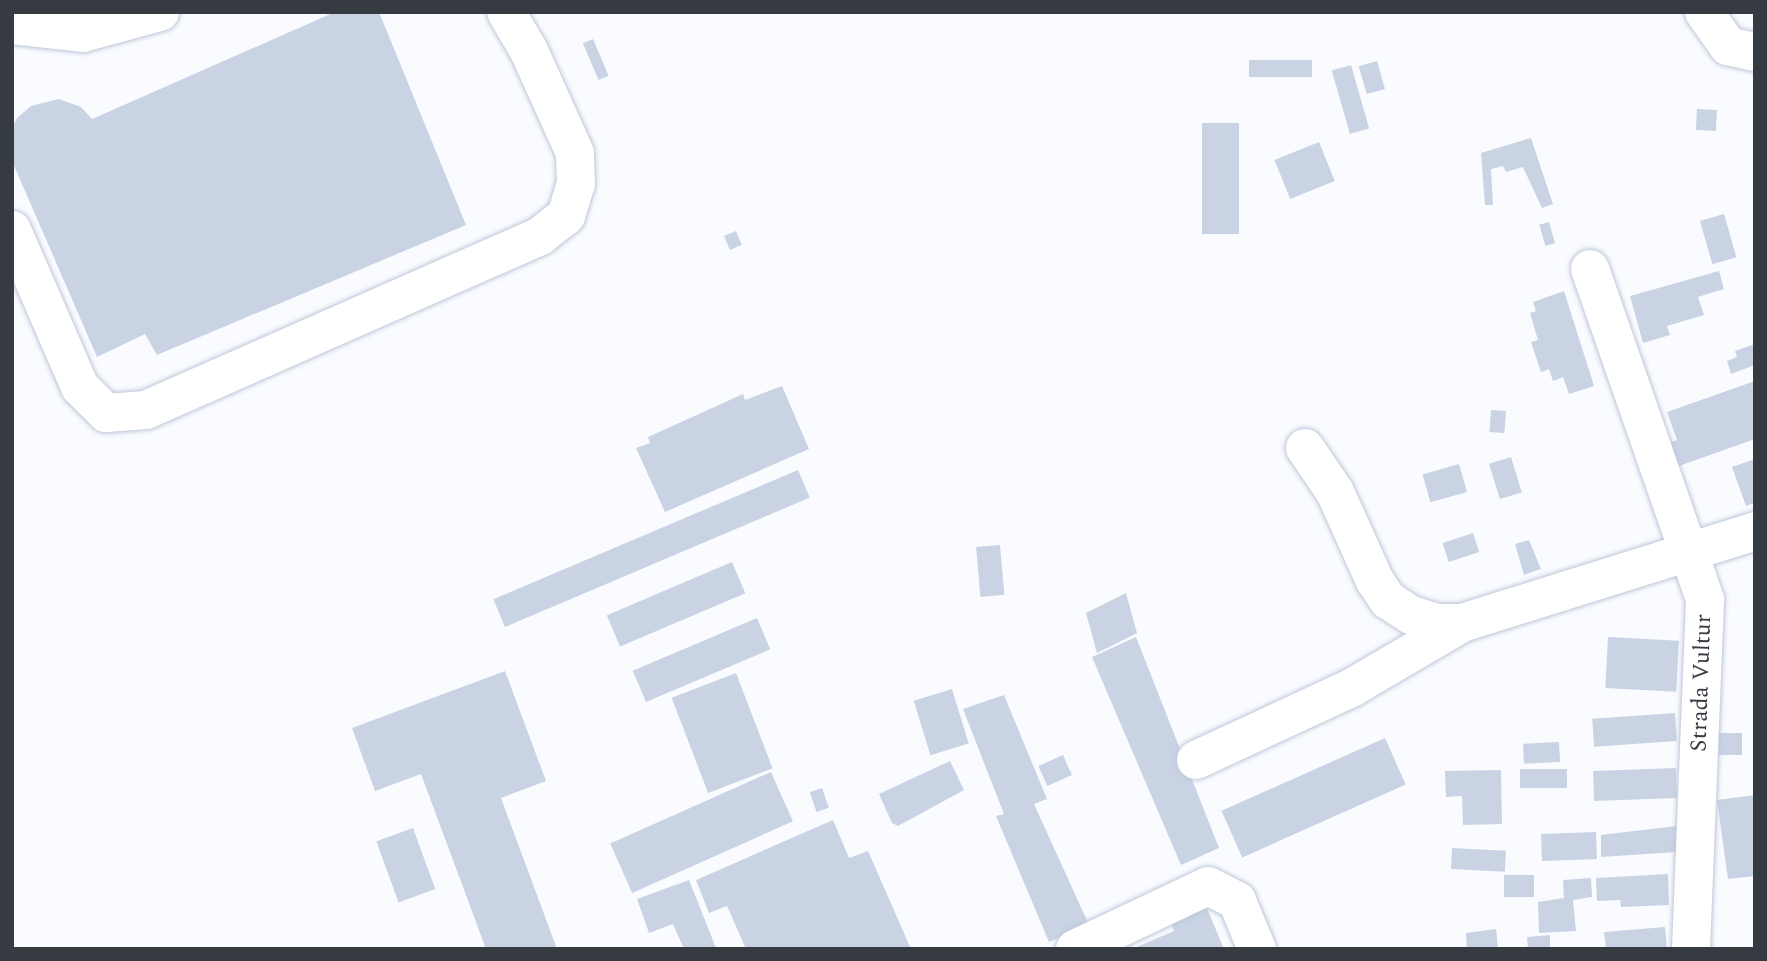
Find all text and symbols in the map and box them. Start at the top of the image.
street label: Strada Vultur [1686,614,1718,752]

